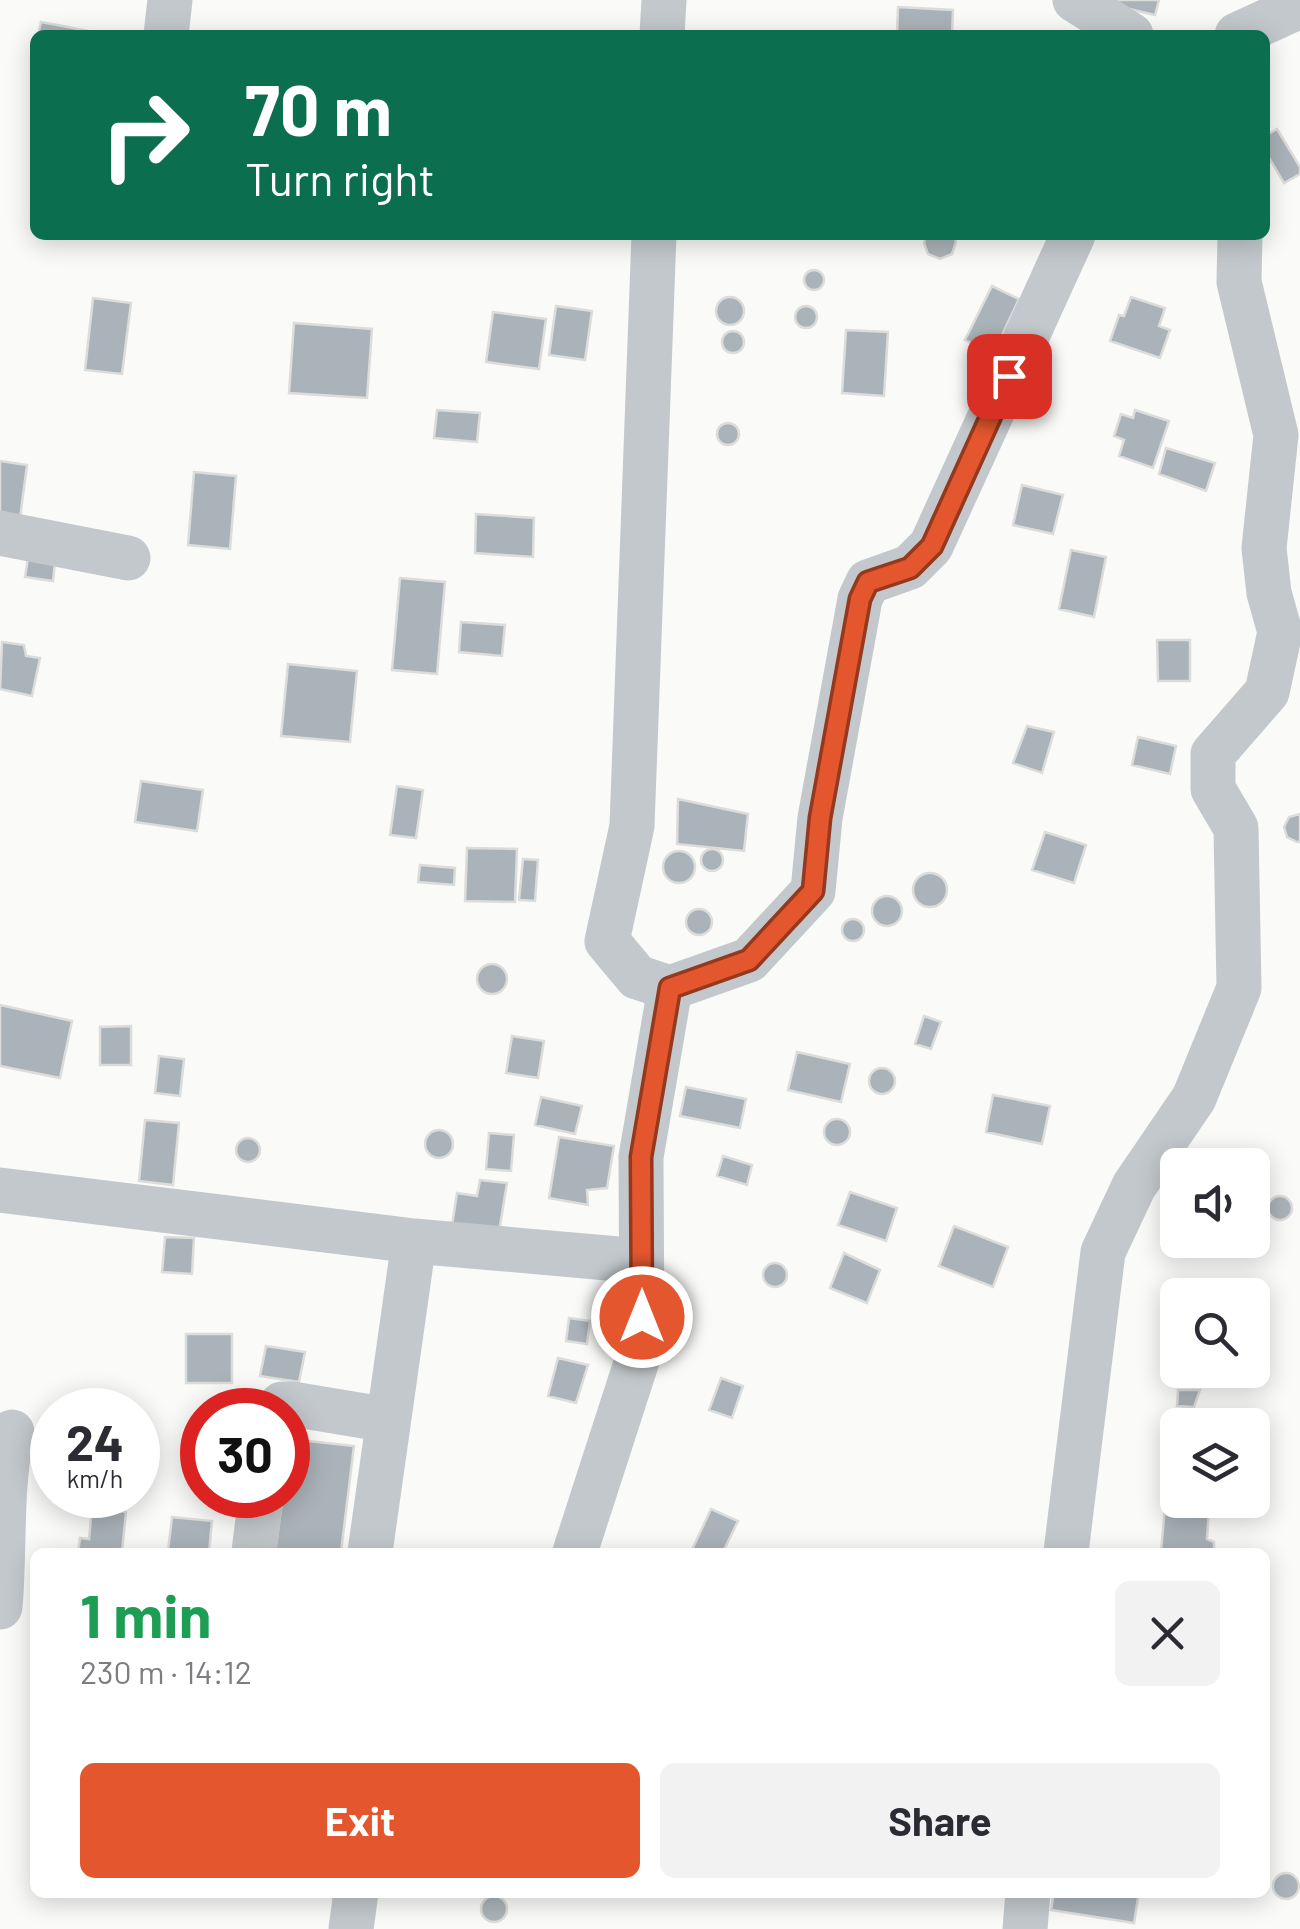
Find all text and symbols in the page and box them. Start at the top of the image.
text: 70 m [245,66,392,150]
icon: right [80,70,210,200]
text: Turn right [245,151,435,205]
pin [967,334,1052,419]
icon: arrive [982,349,1037,404]
map controls [1160,1148,1270,1518]
button: sound [1160,1148,1270,1258]
position arrow [590,1265,694,1369]
button: search [1160,1278,1270,1388]
speed limit sign: 30 [180,1388,310,1518]
button: layers [1160,1408,1270,1518]
text: 24 [66,1411,124,1471]
text: km/h [67,1463,123,1493]
text: 1 min [80,1578,211,1650]
button: close [1115,1581,1220,1686]
text: 230 m · 14:12 [80,1652,252,1690]
button: Exit [80,1763,640,1878]
button: Share [660,1763,1220,1878]

